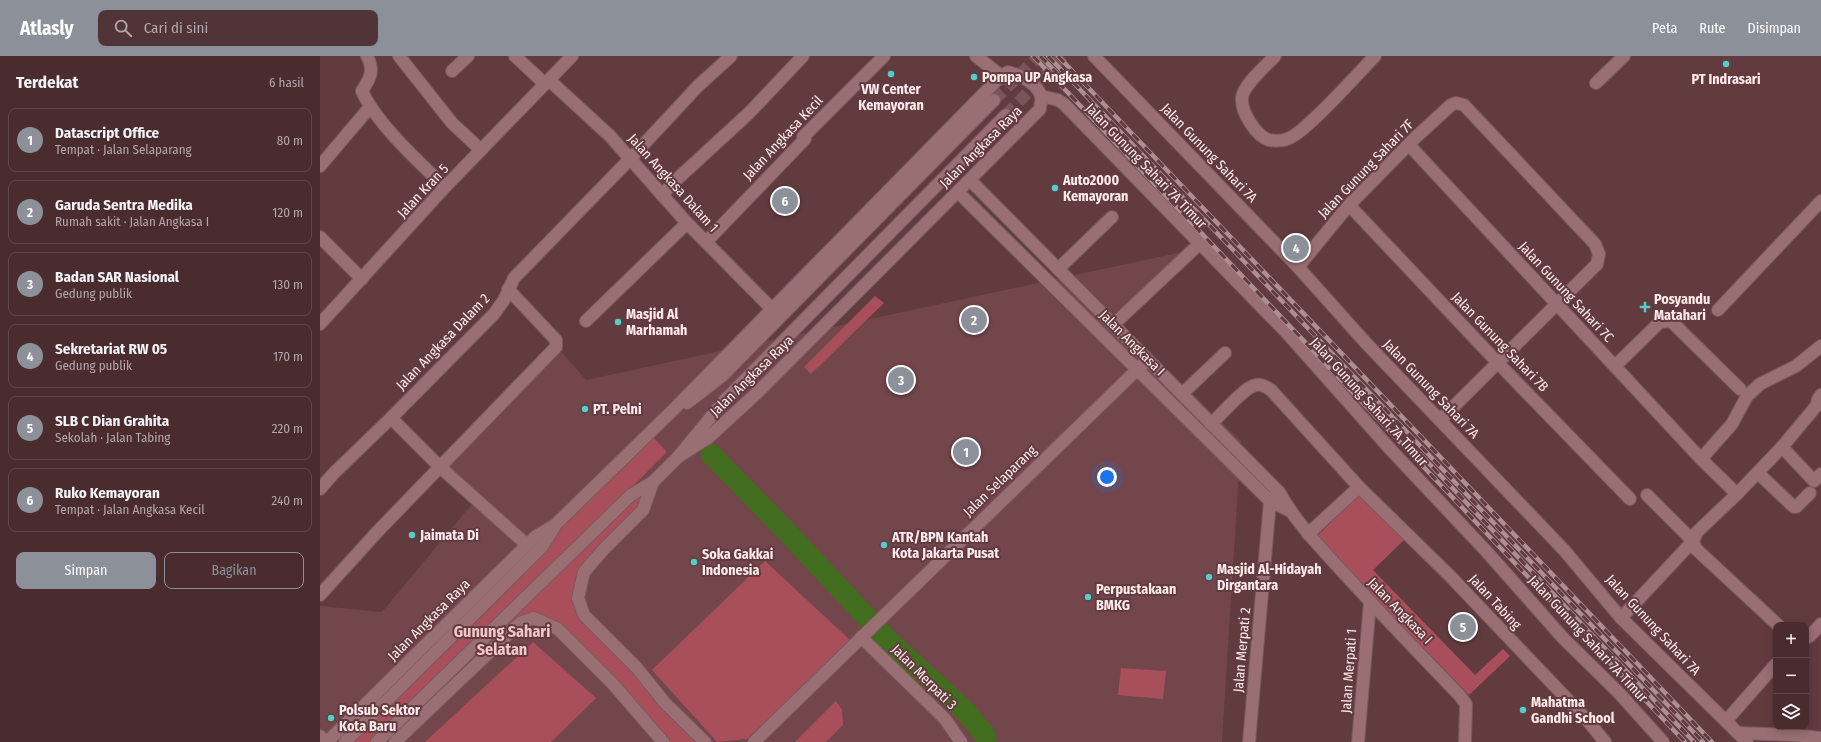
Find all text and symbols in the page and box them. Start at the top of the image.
search box [98,10,378,46]
text: Atlasly [20,17,74,40]
icon: search [112,17,134,39]
text: Cari di sini [144,19,208,37]
text: Peta [1652,20,1677,37]
text: Rute [1699,20,1726,37]
text: Disimpan [1748,20,1801,37]
marker: PT Indrasari [1721,59,1731,69]
marker: VW Center Kemayoran [886,69,896,79]
place label: Pompa UP Angkasa [982,69,1092,86]
place label: PT Indrasari [1691,71,1761,88]
text: Terdekat [16,72,78,93]
marker: Pompa UP Angkasa [969,72,979,82]
text: 6 hasil [269,75,304,90]
place label: VW Center Kemayoran [858,81,924,114]
street label: Jalan Angkasa Kecil [739,92,827,184]
street label: Jalan Gunung Sahari 7A Timur [1082,100,1210,232]
street label: Jalan Gunung Sahari 7A [1157,100,1261,207]
street label: Jalan Angkasa Raya [936,102,1026,192]
street label: Jalan Gunung Sahari 7F [1315,116,1417,222]
text: Datascript Office [55,124,159,142]
street label: Jalan Angkasa Dalam 1 [624,130,722,236]
text: 1 [27,133,33,148]
text: 80 m [277,133,303,148]
text: Tempat · Jalan Selaparang [55,142,192,157]
street label: Jalan Kran 5 [394,161,452,221]
place label: Auto2000 Kemayoran [1062,172,1128,205]
marker: Auto2000 Kemayoran [1050,183,1060,193]
pin: 6 [772,186,798,216]
text: Garuda Sentra Medika [55,196,193,214]
text: 2 [27,205,33,220]
text: 120 m [272,205,303,220]
text: Rumah sakit · Jalan Angkasa I [55,214,209,229]
pin: 4 [1283,233,1309,263]
street label: Jalan Gunung Sahari 7C [1515,238,1617,346]
text: Badan SAR Nasional [55,268,179,286]
text: 3 [27,277,33,292]
text: 130 m [272,277,303,292]
text: Gedung publik [55,286,132,301]
street label: Jalan Gunung Sahari 7B [1448,289,1552,396]
street label: Jalan Angkasa Dalam 2 [393,290,493,394]
place label: Posyandu Matahari [1654,291,1710,324]
marker: Posyandu Matahari [1639,301,1651,313]
pin: 2 [961,305,987,335]
place label: Masjid Al Marhamah [626,306,687,339]
street label: Jalan Angkasa I [1096,307,1168,379]
marker: Masjid Al Marhamah [613,317,623,327]
street label: Jalan Angkasa Raya [707,332,797,420]
street label: Jalan Gunung Sahari 7A Timur [1307,334,1431,470]
street label: Jalan Gunung Sahari 7A [1379,336,1483,443]
text: Sekretariat RW 05 [55,340,167,358]
text: 4 [27,349,33,364]
text: 170 m [273,349,303,364]
text: Gedung publik [55,358,132,373]
pin: 3 [888,365,914,395]
place label: PT. Pelni [593,401,642,418]
marker: PT. Pelni [580,404,590,414]
text: SLB C Dian Grahita [55,412,169,430]
text: 5 [27,421,33,436]
text: 220 m [272,421,303,436]
text: Sekolah · Jalan Tabing [55,430,170,445]
pin: 1 [953,437,979,467]
street label: Jalan Selaparang [960,441,1041,520]
your location [1097,467,1117,487]
text: Ruko Kemayoran [55,484,160,502]
text: 6 [27,493,33,508]
text: 240 m [271,493,303,508]
text: Tempat · Jalan Angkasa Kecil [55,502,205,517]
place label: Jaimata Di [419,527,479,544]
place label: ATR/BPN Kantah Kota Jakarta Pusat [891,529,1000,562]
marker: Jaimata Di [407,530,417,540]
marker: ATR/BPN Kantah Kota Jakarta Pusat [879,540,889,550]
place label: Soka Gakkai Indonesia [702,546,774,579]
button: Simpan [16,552,156,589]
button: Bagikan [164,552,304,589]
marker: Soka Gakkai Indonesia [689,557,699,567]
place label: Masjid Al-Hidayah Dirgantara [1217,561,1322,594]
street label: Jalan Tabing [1465,571,1525,633]
street label: Jalan Gunung Sahari 7A [1602,571,1704,679]
marker: Masjid Al-Hidayah Dirgantara [1204,572,1214,582]
street label: Jalan Gunung Sahari 7A Timur [1525,572,1651,706]
street label: Jalan Angkasa I [1364,574,1436,648]
street label: Jalan Angkasa Raya [384,575,474,665]
place label: Perpustakaan BMKG [1096,581,1176,614]
marker: Perpustakaan BMKG [1083,592,1093,602]
street label: Jalan Merpati 2 [1230,607,1254,693]
pin: 5 [1450,612,1476,642]
district label: Gunung Sahari Selatan [454,622,550,659]
map controls [1773,622,1809,730]
button: + [1773,622,1809,658]
street label: Jalan Merpati 1 [1338,628,1360,714]
street label: Jalan Merpati 3 [888,641,960,713]
button: − [1773,658,1809,694]
place label: Mahatma Gandhi School [1531,694,1615,727]
button: layers [1773,694,1809,730]
place label: Polsub Sektor Kota Baru [339,702,421,735]
marker: Mahatma Gandhi School [1518,705,1528,715]
marker: Polsub Sektor Kota Baru [326,713,336,723]

